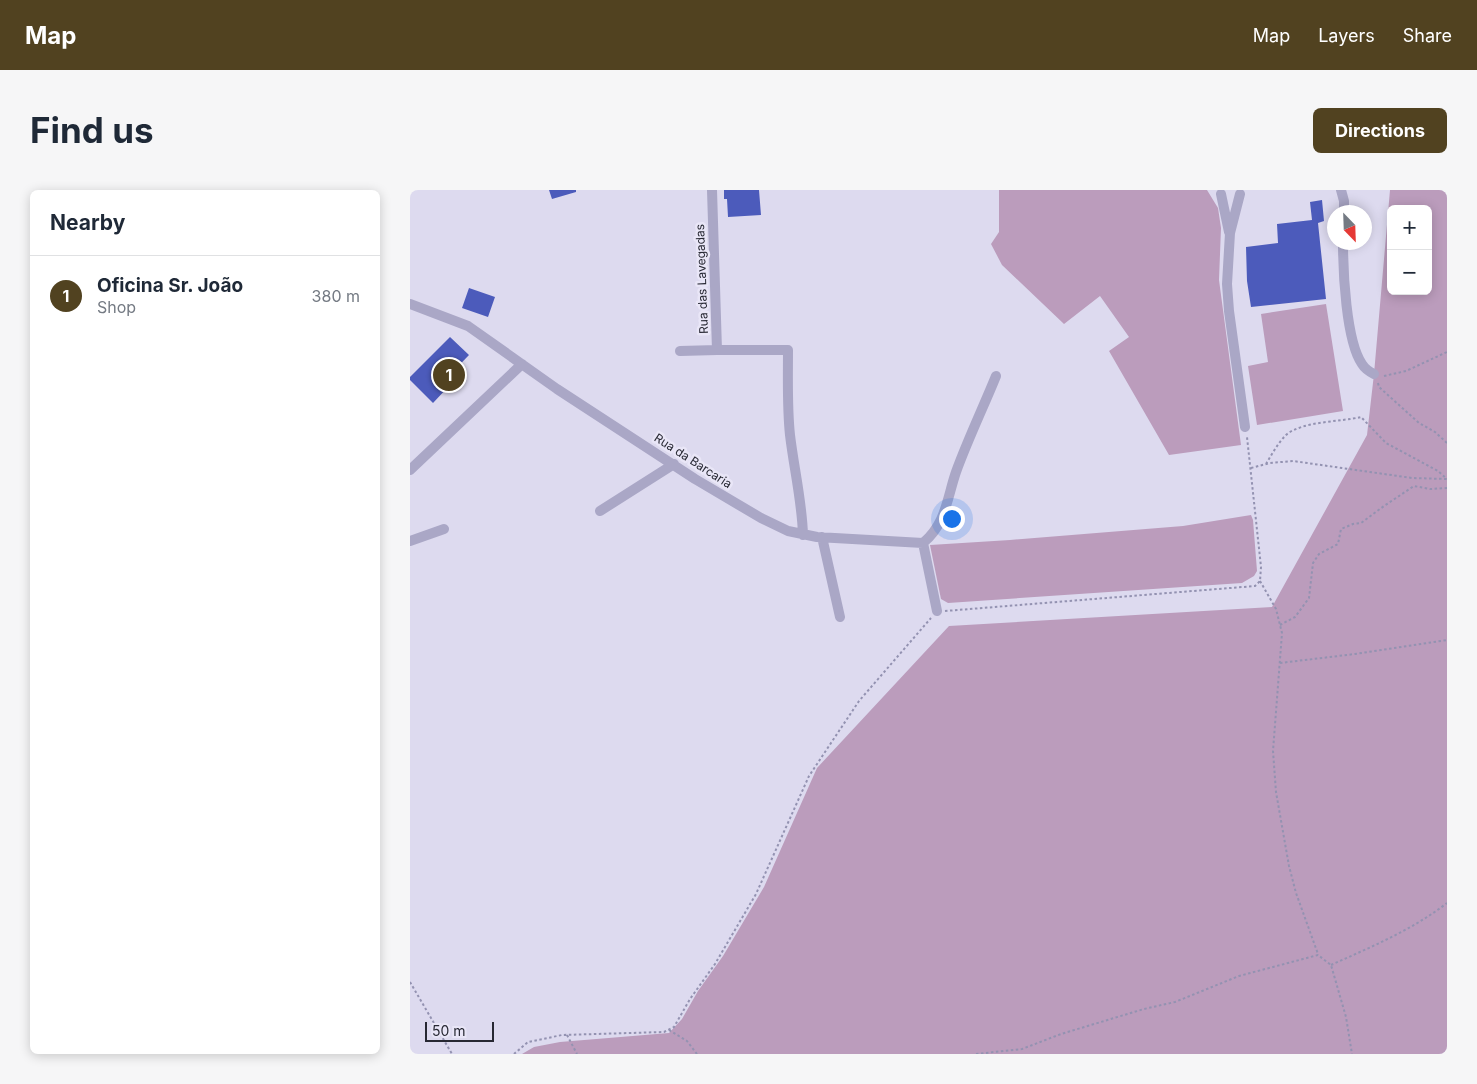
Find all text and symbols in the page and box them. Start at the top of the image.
text: Map [25,21,76,50]
text: Map [1253,25,1290,46]
text: Layers [1318,25,1375,46]
text: Share [1403,25,1452,46]
button: Directions [1313,108,1447,153]
text: Find us [30,109,154,151]
north arrow [1327,205,1372,250]
map controls [1387,205,1432,295]
button: + [1387,205,1432,250]
text: Nearby [50,210,125,235]
street label: Rua das Lavegadas [692,224,711,334]
button: − [1387,250,1432,295]
text: Oficina Sr. João [97,274,243,297]
text: 1 [63,286,69,306]
text: 380 m [312,286,360,306]
text: Shop [97,297,136,317]
pin: 1 [433,356,465,394]
street label: Rua da Barcaria [652,430,735,491]
your location [939,506,965,532]
scale bar [425,1019,494,1042]
text: 50 m [432,1022,466,1039]

